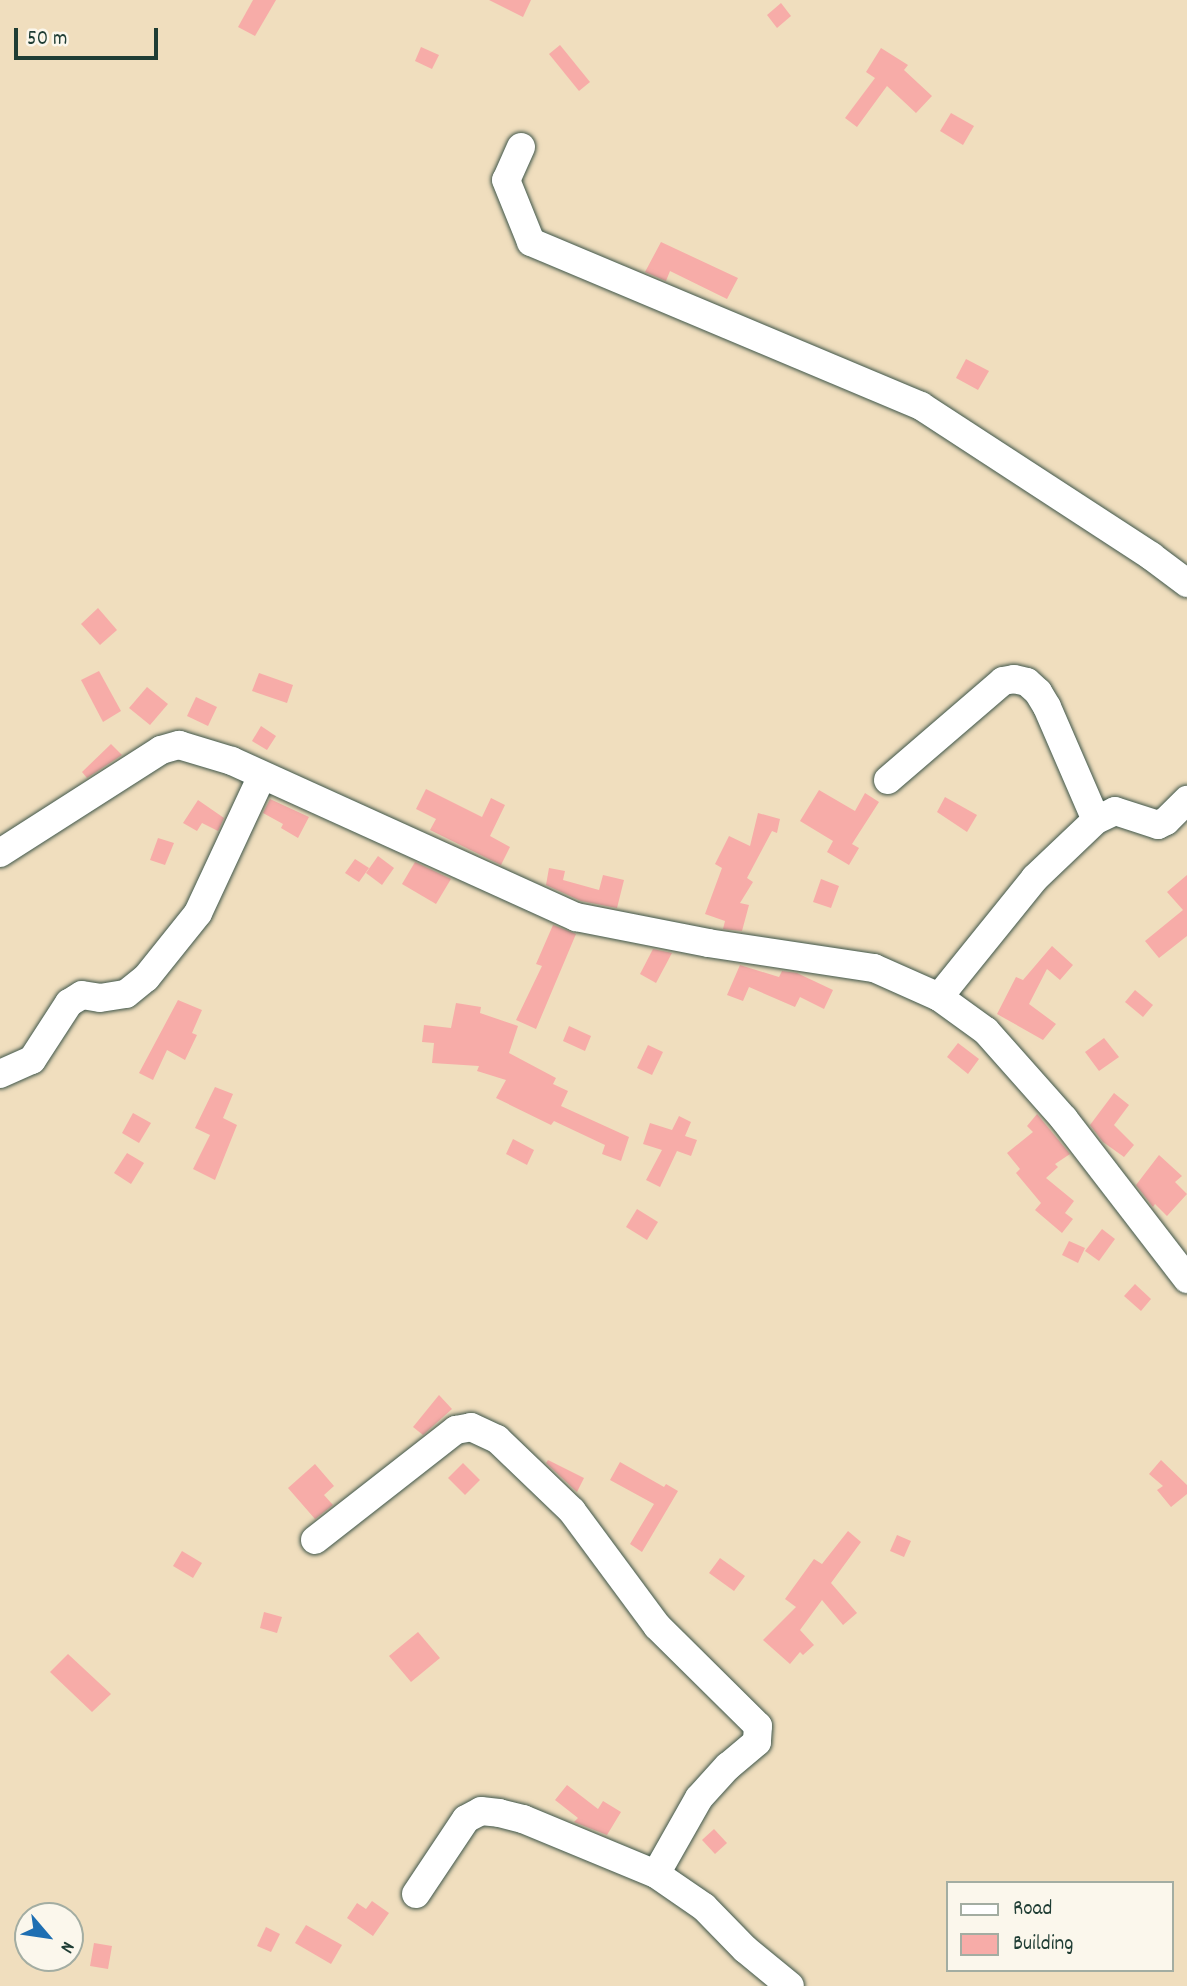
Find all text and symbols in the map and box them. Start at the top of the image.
scale bar [18,14,161,58]
text: 50 m [27,25,67,55]
legend [946,1881,1173,1972]
text: Road [1013,1895,1052,1925]
north arrow [14,1902,84,1972]
text: Building [1013,1930,1073,1960]
text: N [52,1936,80,1957]

